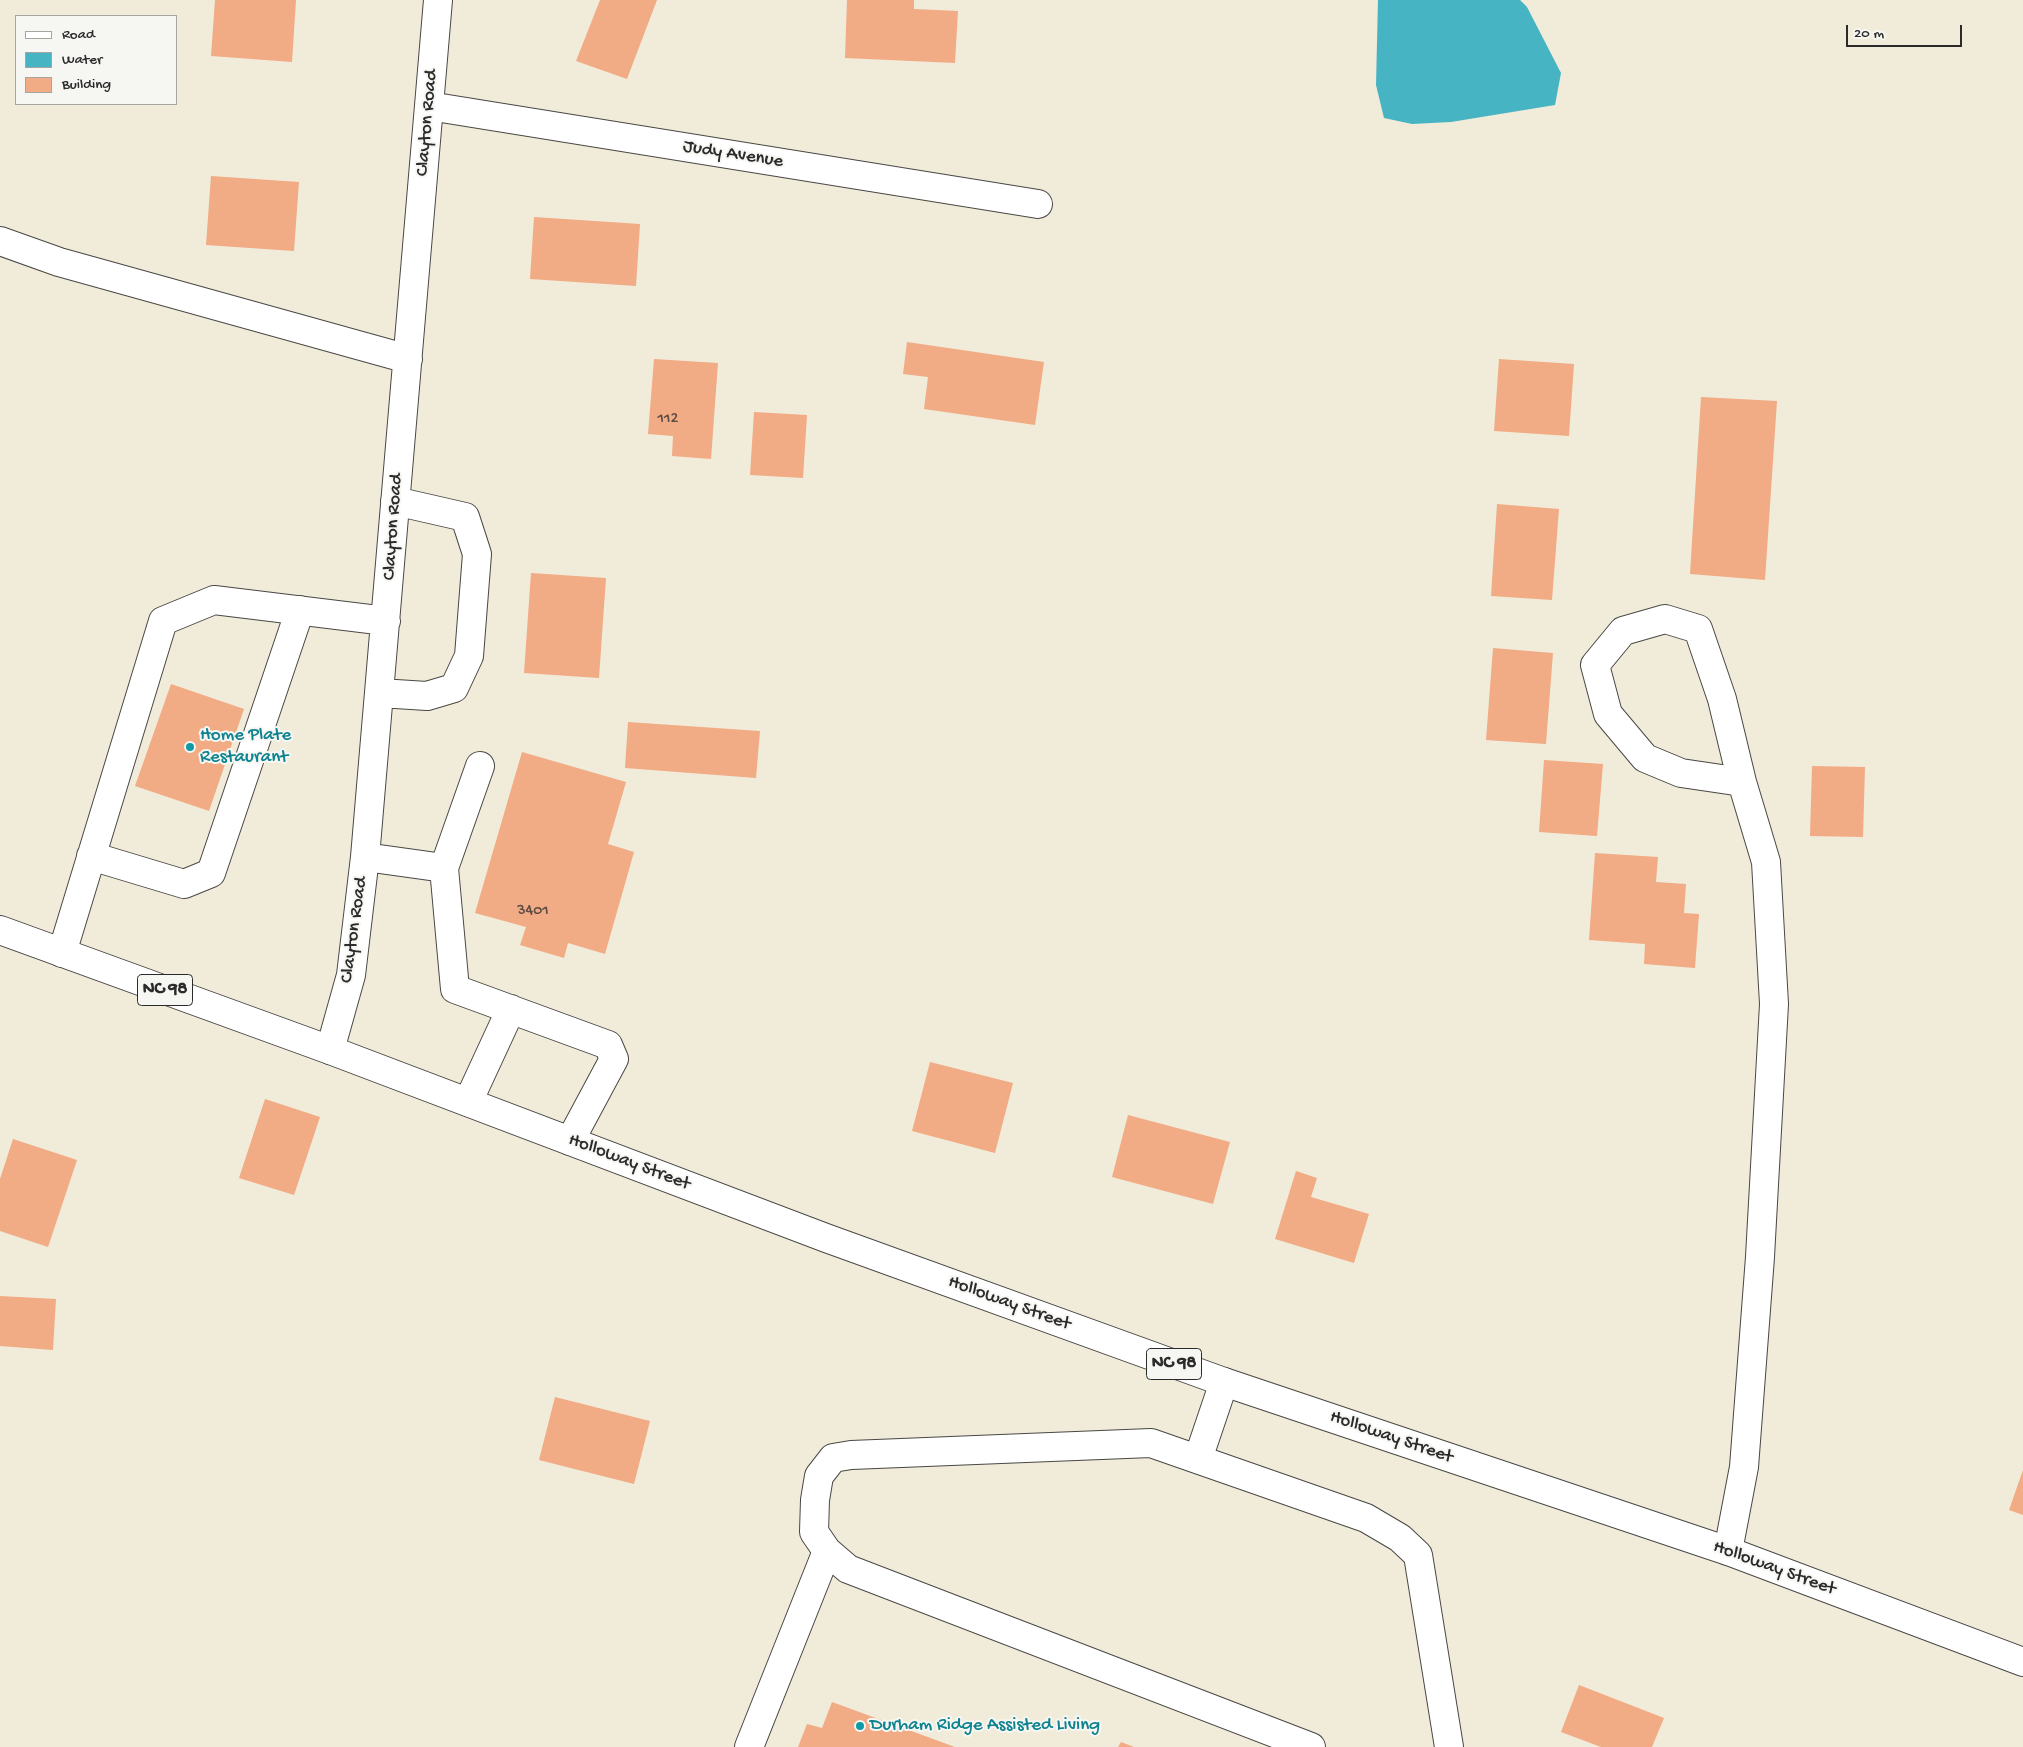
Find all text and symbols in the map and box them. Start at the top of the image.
legend [15,15,178,105]
scale bar [1848,15,1964,47]
text: 20 m [1854,25,1884,43]
text: Road [62,26,95,44]
text: Water [62,51,102,69]
street label: Clayton Road [412,69,444,177]
text: Building [62,76,111,94]
street label: Judy Avenue [681,136,785,174]
house number: 112 [658,410,678,430]
street label: Clayton Road [379,473,409,581]
place label: Home Plate Restaurant [200,725,291,769]
marker: Home Plate Restaurant [184,741,196,753]
street label: Clayton Road [336,875,374,985]
house number: 3401 [517,902,549,922]
road number: NC 98 [138,974,192,1006]
street label: Holloway Street [565,1129,693,1197]
street label: Holloway Street [945,1271,1073,1337]
road number: NC 98 [1146,1348,1202,1380]
street label: Holloway Street [1326,1406,1456,1470]
street label: Holloway Street [1710,1536,1838,1602]
place label: Durham Ridge Assisted Living [870,1715,1100,1737]
marker: Durham Ridge Assisted Living [854,1720,866,1732]

